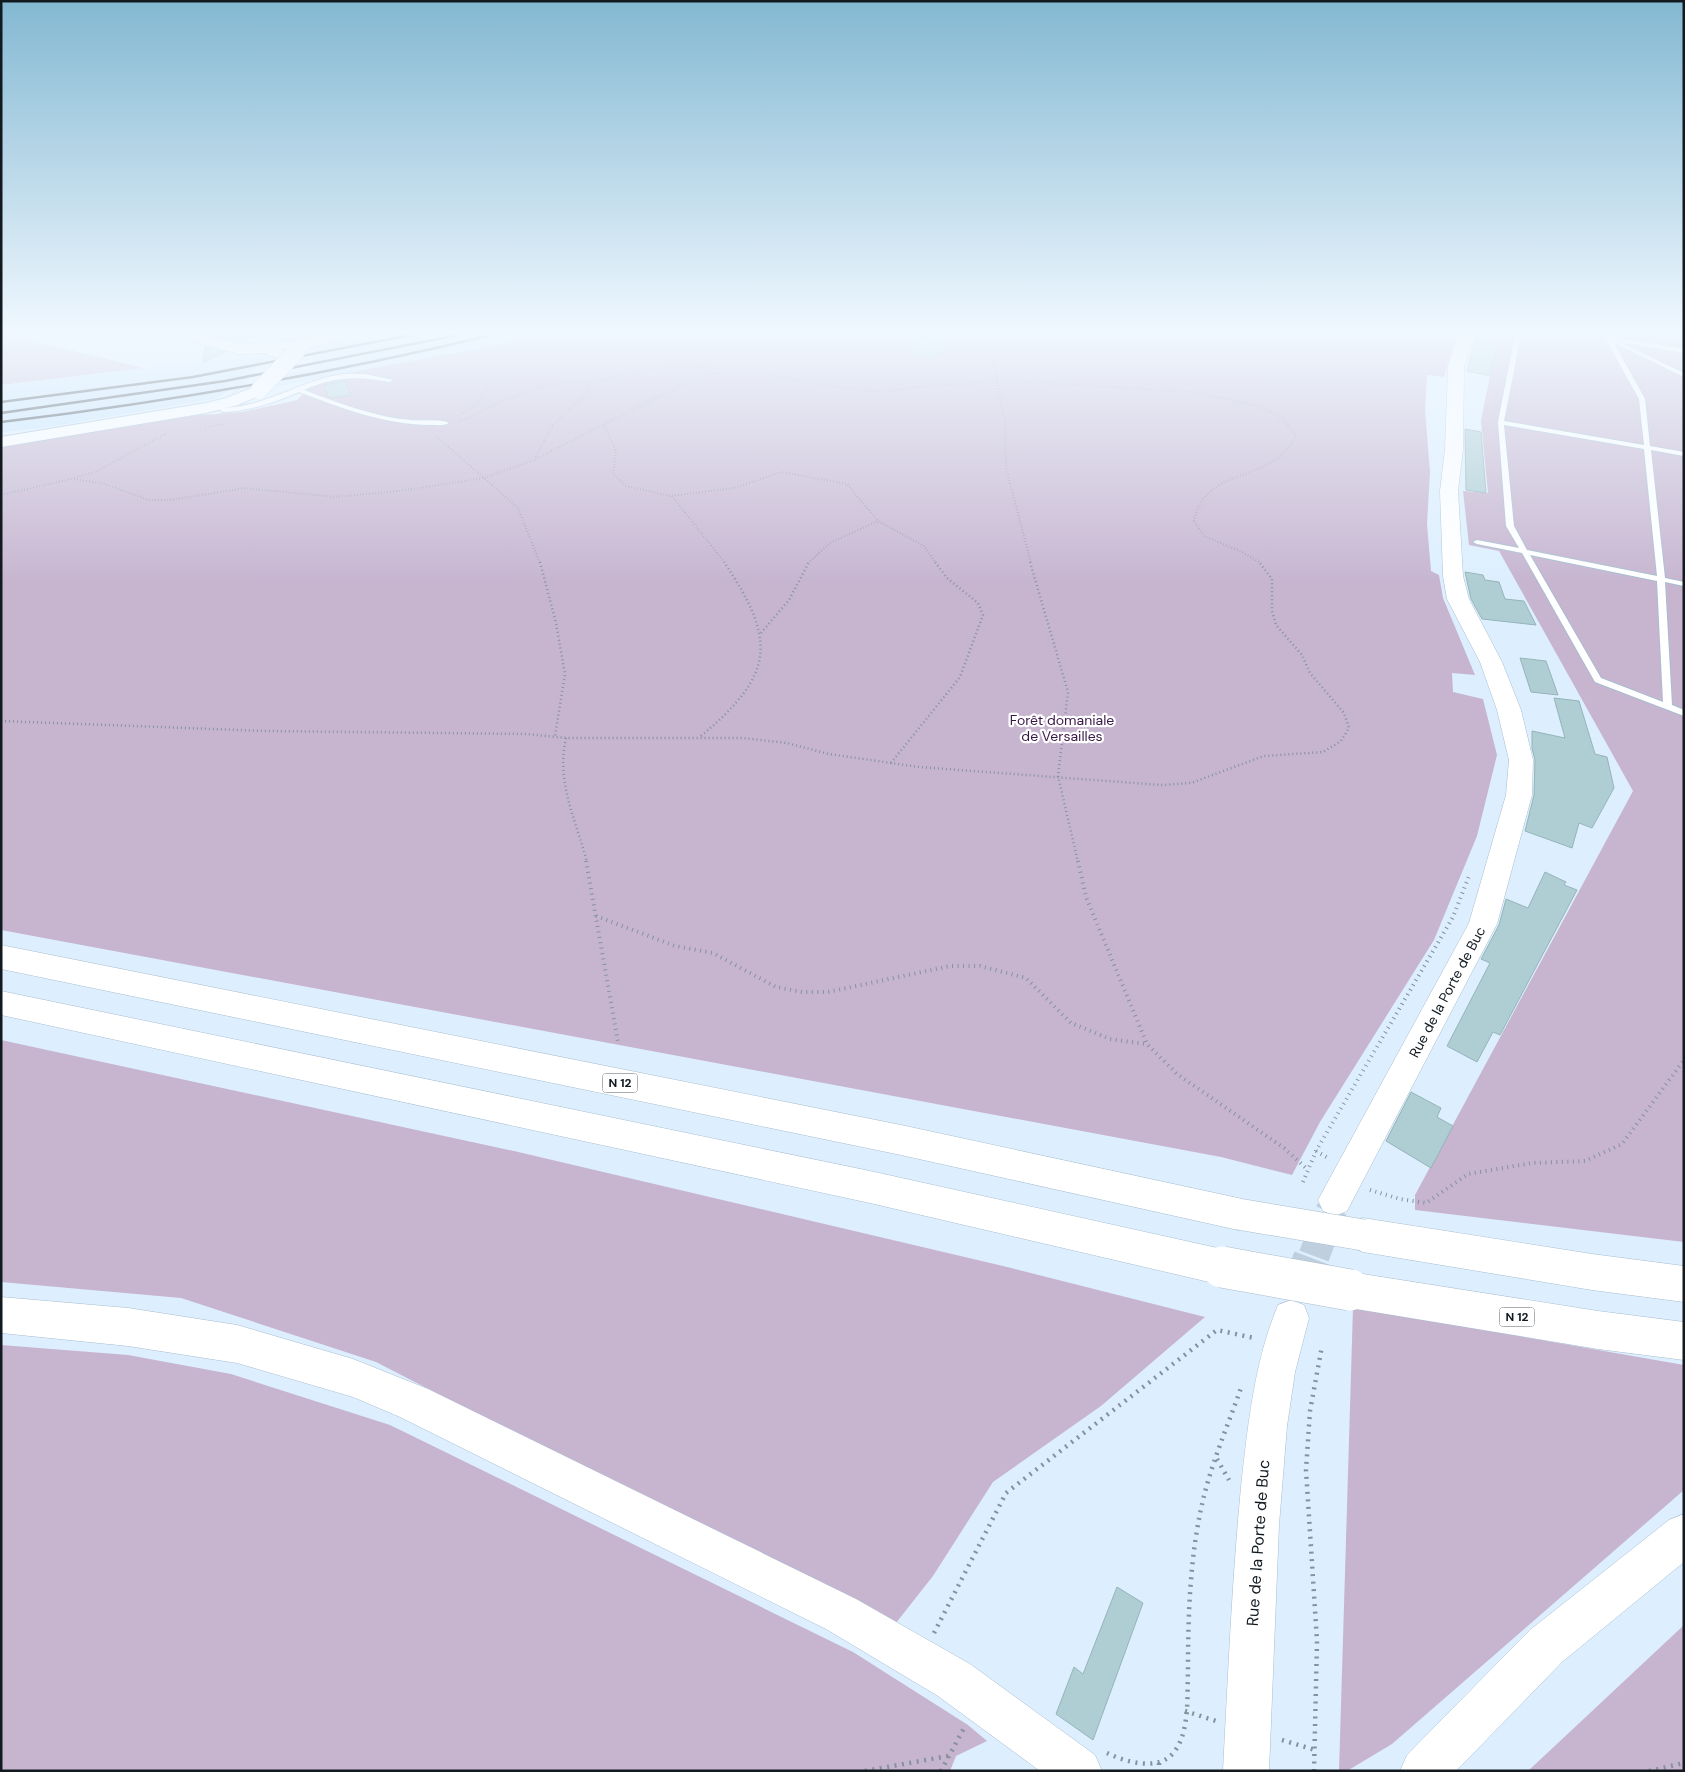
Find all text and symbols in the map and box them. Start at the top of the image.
park label: Forêt domaniale de Versailles [1010,711,1114,745]
street label: Rue de la Porte de Buc [1405,923,1489,1061]
road number: N 12 [602,1074,638,1092]
road number: N 12 [1500,1308,1534,1326]
street label: Rue de la Porte de Buc [1242,1459,1274,1627]

